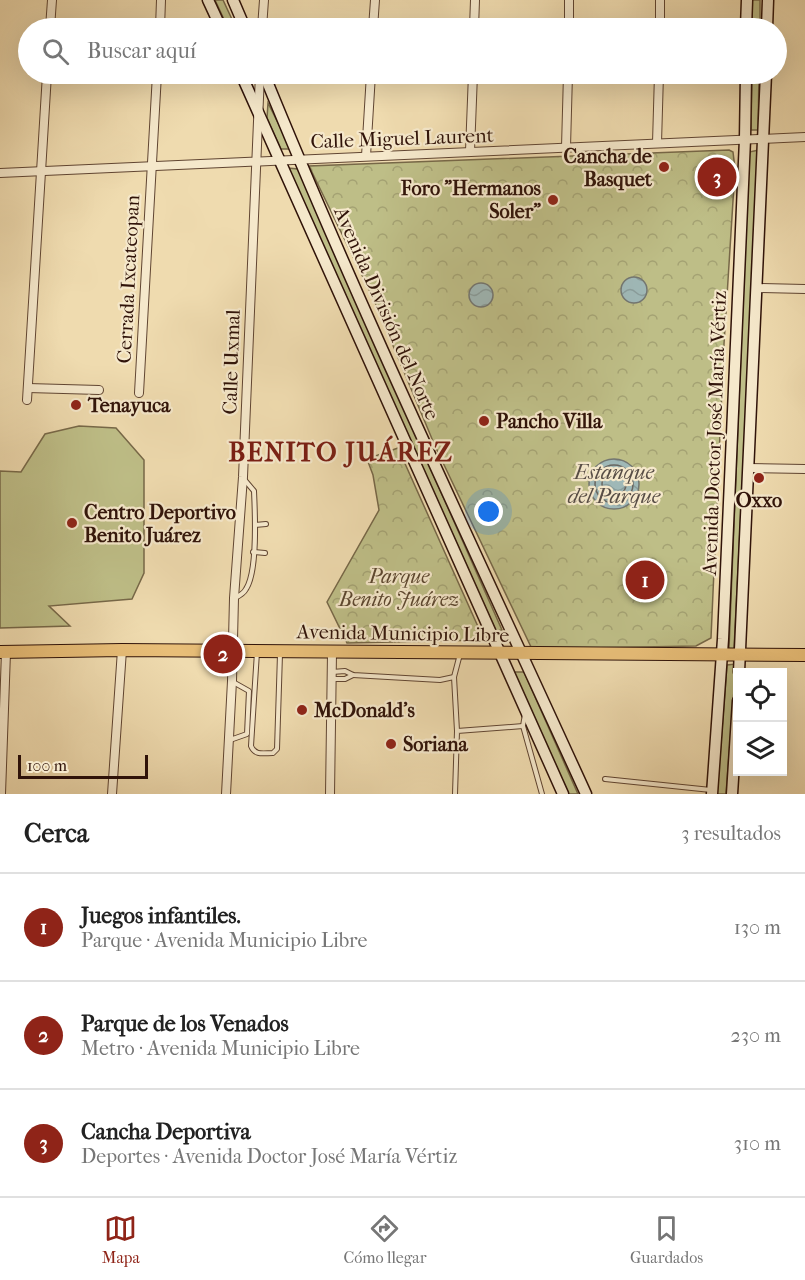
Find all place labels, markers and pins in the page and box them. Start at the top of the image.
place label: Cancha de Basquet [563,145,653,191]
pin: 3 [698,154,736,200]
marker: Cancha de Basquet [657,160,671,174]
place label: Foro "Hermanos Soler" [400,177,542,223]
marker: Foro "Hermanos Soler" [546,193,560,207]
place label: Tenayuca [87,394,171,417]
marker: Tenayuca [69,398,83,412]
place label: Pancho Villa [496,410,603,433]
marker: Pancho Villa [477,414,491,428]
marker: Oxxo [752,471,766,485]
place label: Oxxo [736,489,782,512]
place label: Centro Deportivo Benito Juárez [84,501,236,547]
marker: Centro Deportivo Benito Juárez [65,516,79,530]
pin: 1 [626,558,664,602]
pin: 2 [204,632,242,676]
place label: McDonald's [313,699,415,722]
marker: McDonald's [295,703,309,717]
place label: Soriana [403,733,469,756]
marker: Soriana [384,737,398,751]

